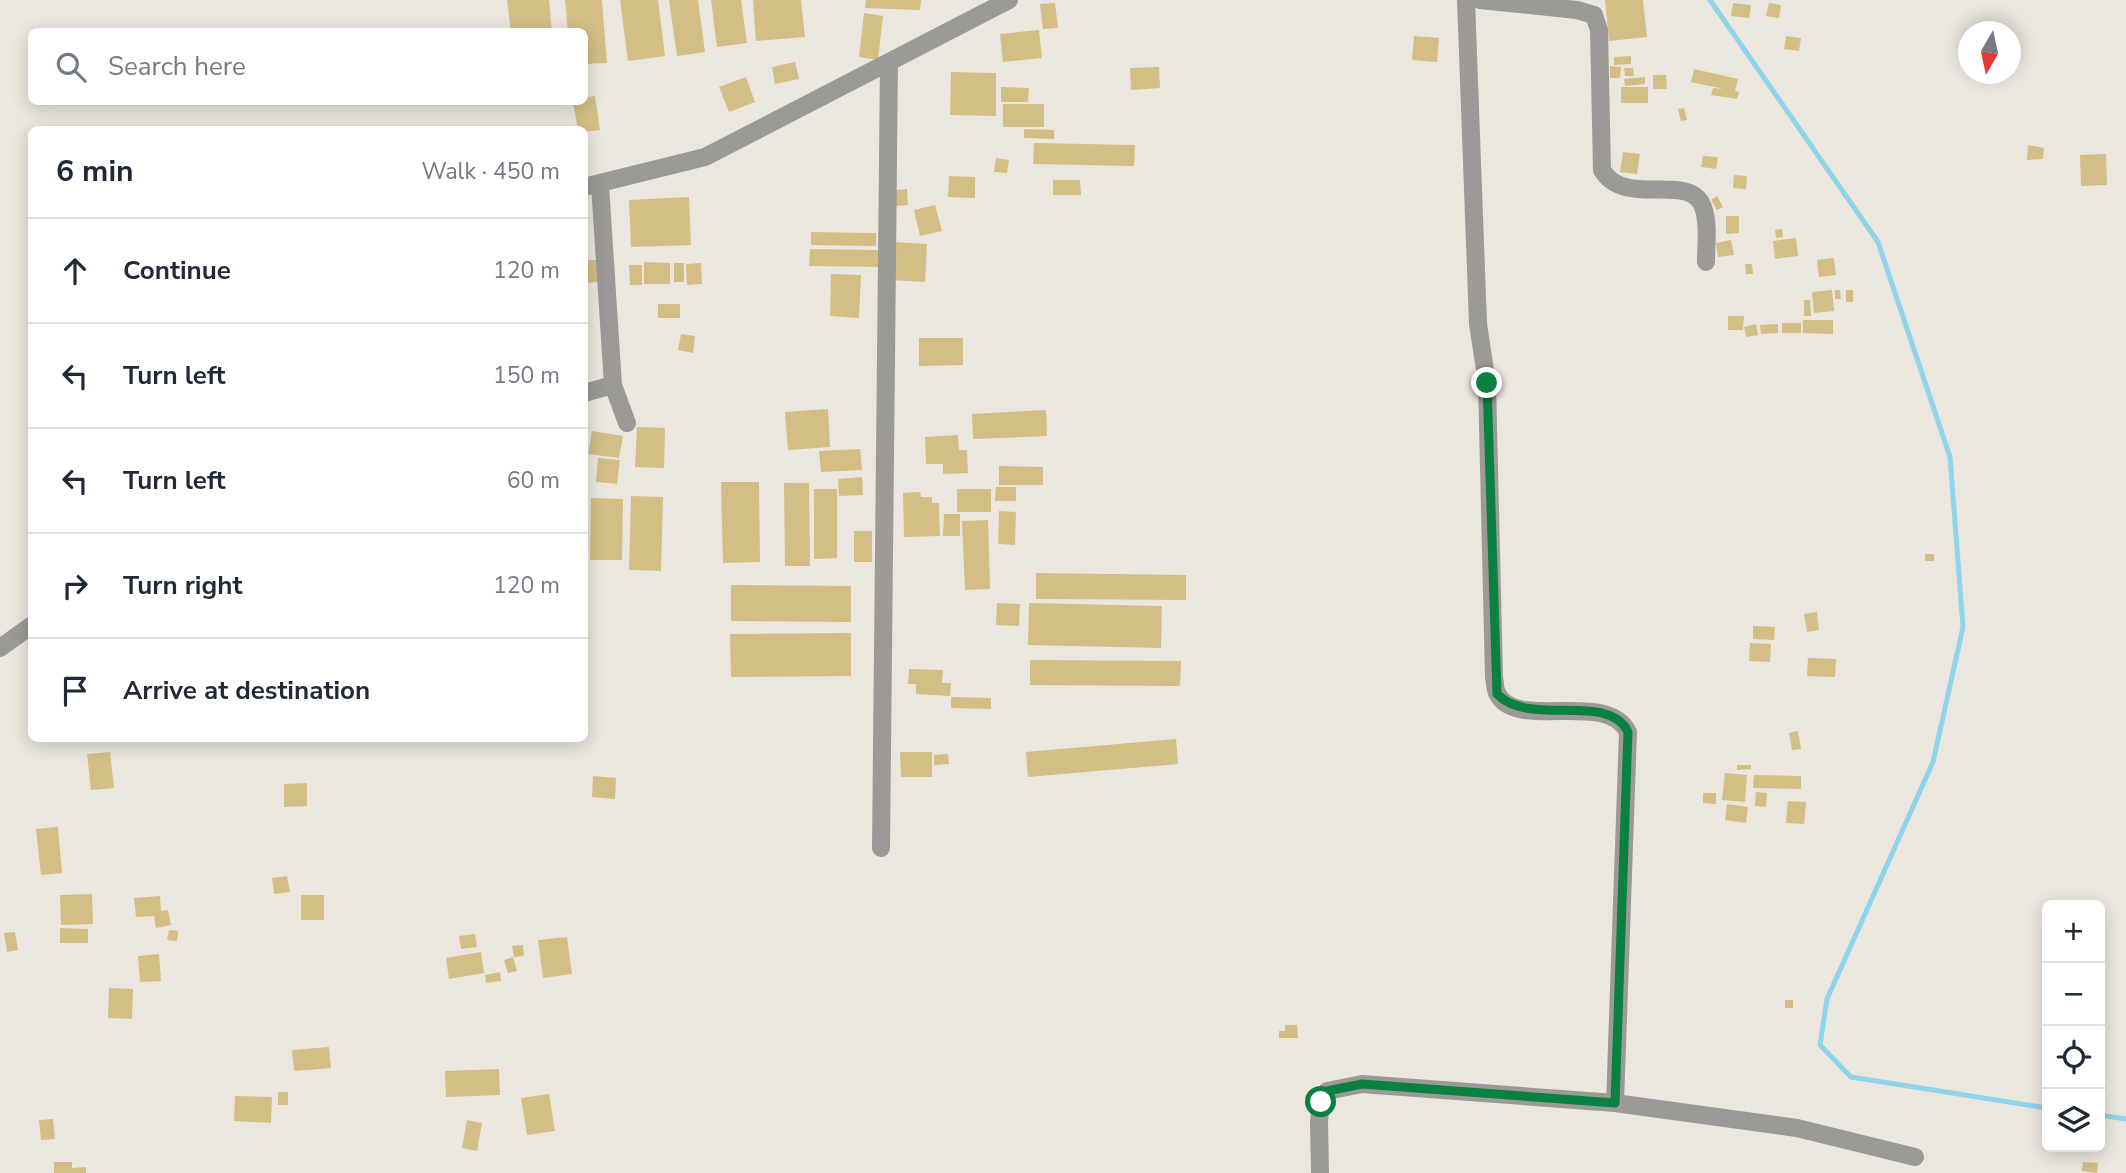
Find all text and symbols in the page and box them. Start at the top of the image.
north arrow [1958,21,2021,84]
search box [28,28,588,105]
icon: search [52,48,90,86]
text: Search here [108,49,246,84]
text: 6 min [56,151,134,192]
text: Walk · 450 m [421,156,560,187]
icon: ahead [56,252,94,290]
text: Continue [123,253,231,288]
text: 120 m [493,255,560,286]
icon: left [56,357,94,395]
text: Turn left [123,358,226,393]
text: 150 m [493,360,560,391]
route end [1471,367,1502,398]
icon: left [56,462,94,500]
text: Turn left [123,463,226,498]
text: 60 m [507,465,560,496]
icon: right [56,567,94,605]
text: Turn right [123,568,242,603]
text: 120 m [493,570,560,601]
icon: arrive [56,672,94,710]
text: Arrive at destination [123,673,370,708]
map controls [2042,900,2105,1152]
button: + [2042,900,2105,963]
button: − [2042,963,2105,1026]
button: locate [2042,1026,2105,1089]
route start [1305,1086,1336,1117]
button: layers [2042,1089,2105,1152]

